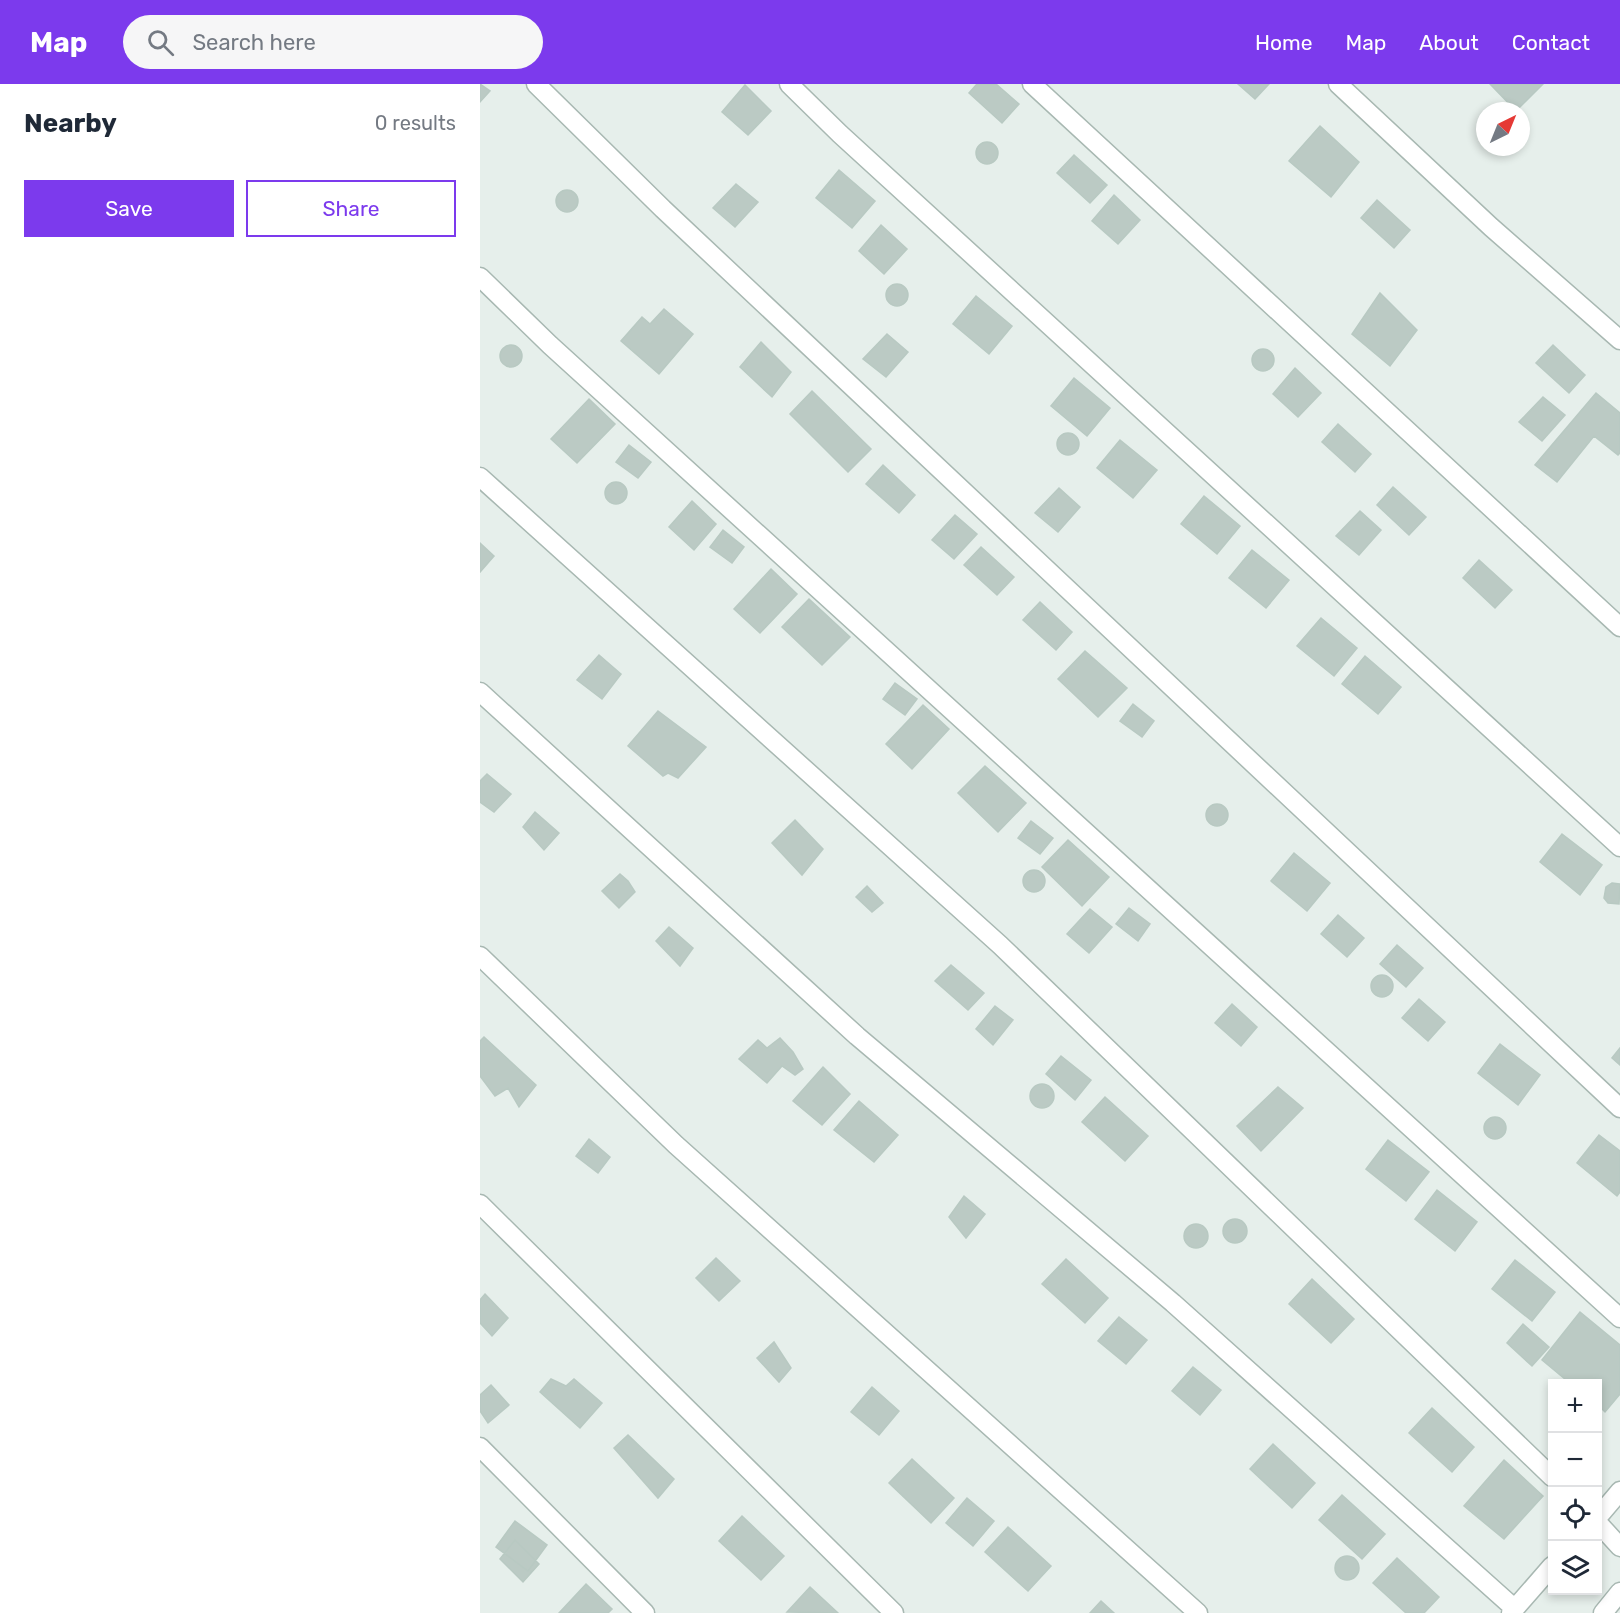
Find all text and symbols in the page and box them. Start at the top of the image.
search box [123,15,543,69]
text: Map [30,26,87,59]
icon: search [144,26,177,59]
text: Search here [192,29,316,56]
text: Home [1255,30,1312,55]
text: Map [1345,30,1386,55]
text: About [1419,30,1479,55]
text: Contact [1512,30,1590,55]
north arrow [1476,102,1530,156]
text: Nearby [24,108,117,139]
text: 0 results [375,111,456,135]
button: Save [24,180,234,237]
button: Share [246,180,456,237]
map controls [1548,1379,1602,1595]
button: + [1548,1379,1602,1433]
button: − [1548,1433,1602,1487]
button: locate [1548,1487,1602,1541]
button: layers [1548,1541,1602,1595]

